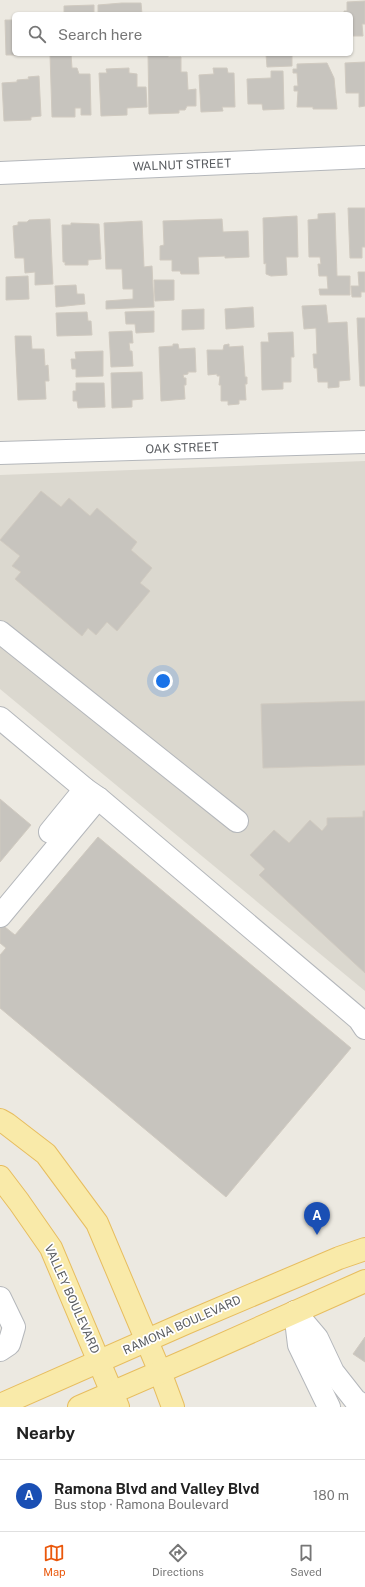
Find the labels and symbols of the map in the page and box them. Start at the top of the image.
street label: WALNUT STREET [133,156,231,174]
street label: OAK STREET [145,440,219,456]
your location [153,671,173,691]
pin: A [304,1202,330,1235]
street label: VALLEY BOULEVARD [42,1242,102,1356]
street label: RAMONA BOULEVARD [121,1293,243,1357]

